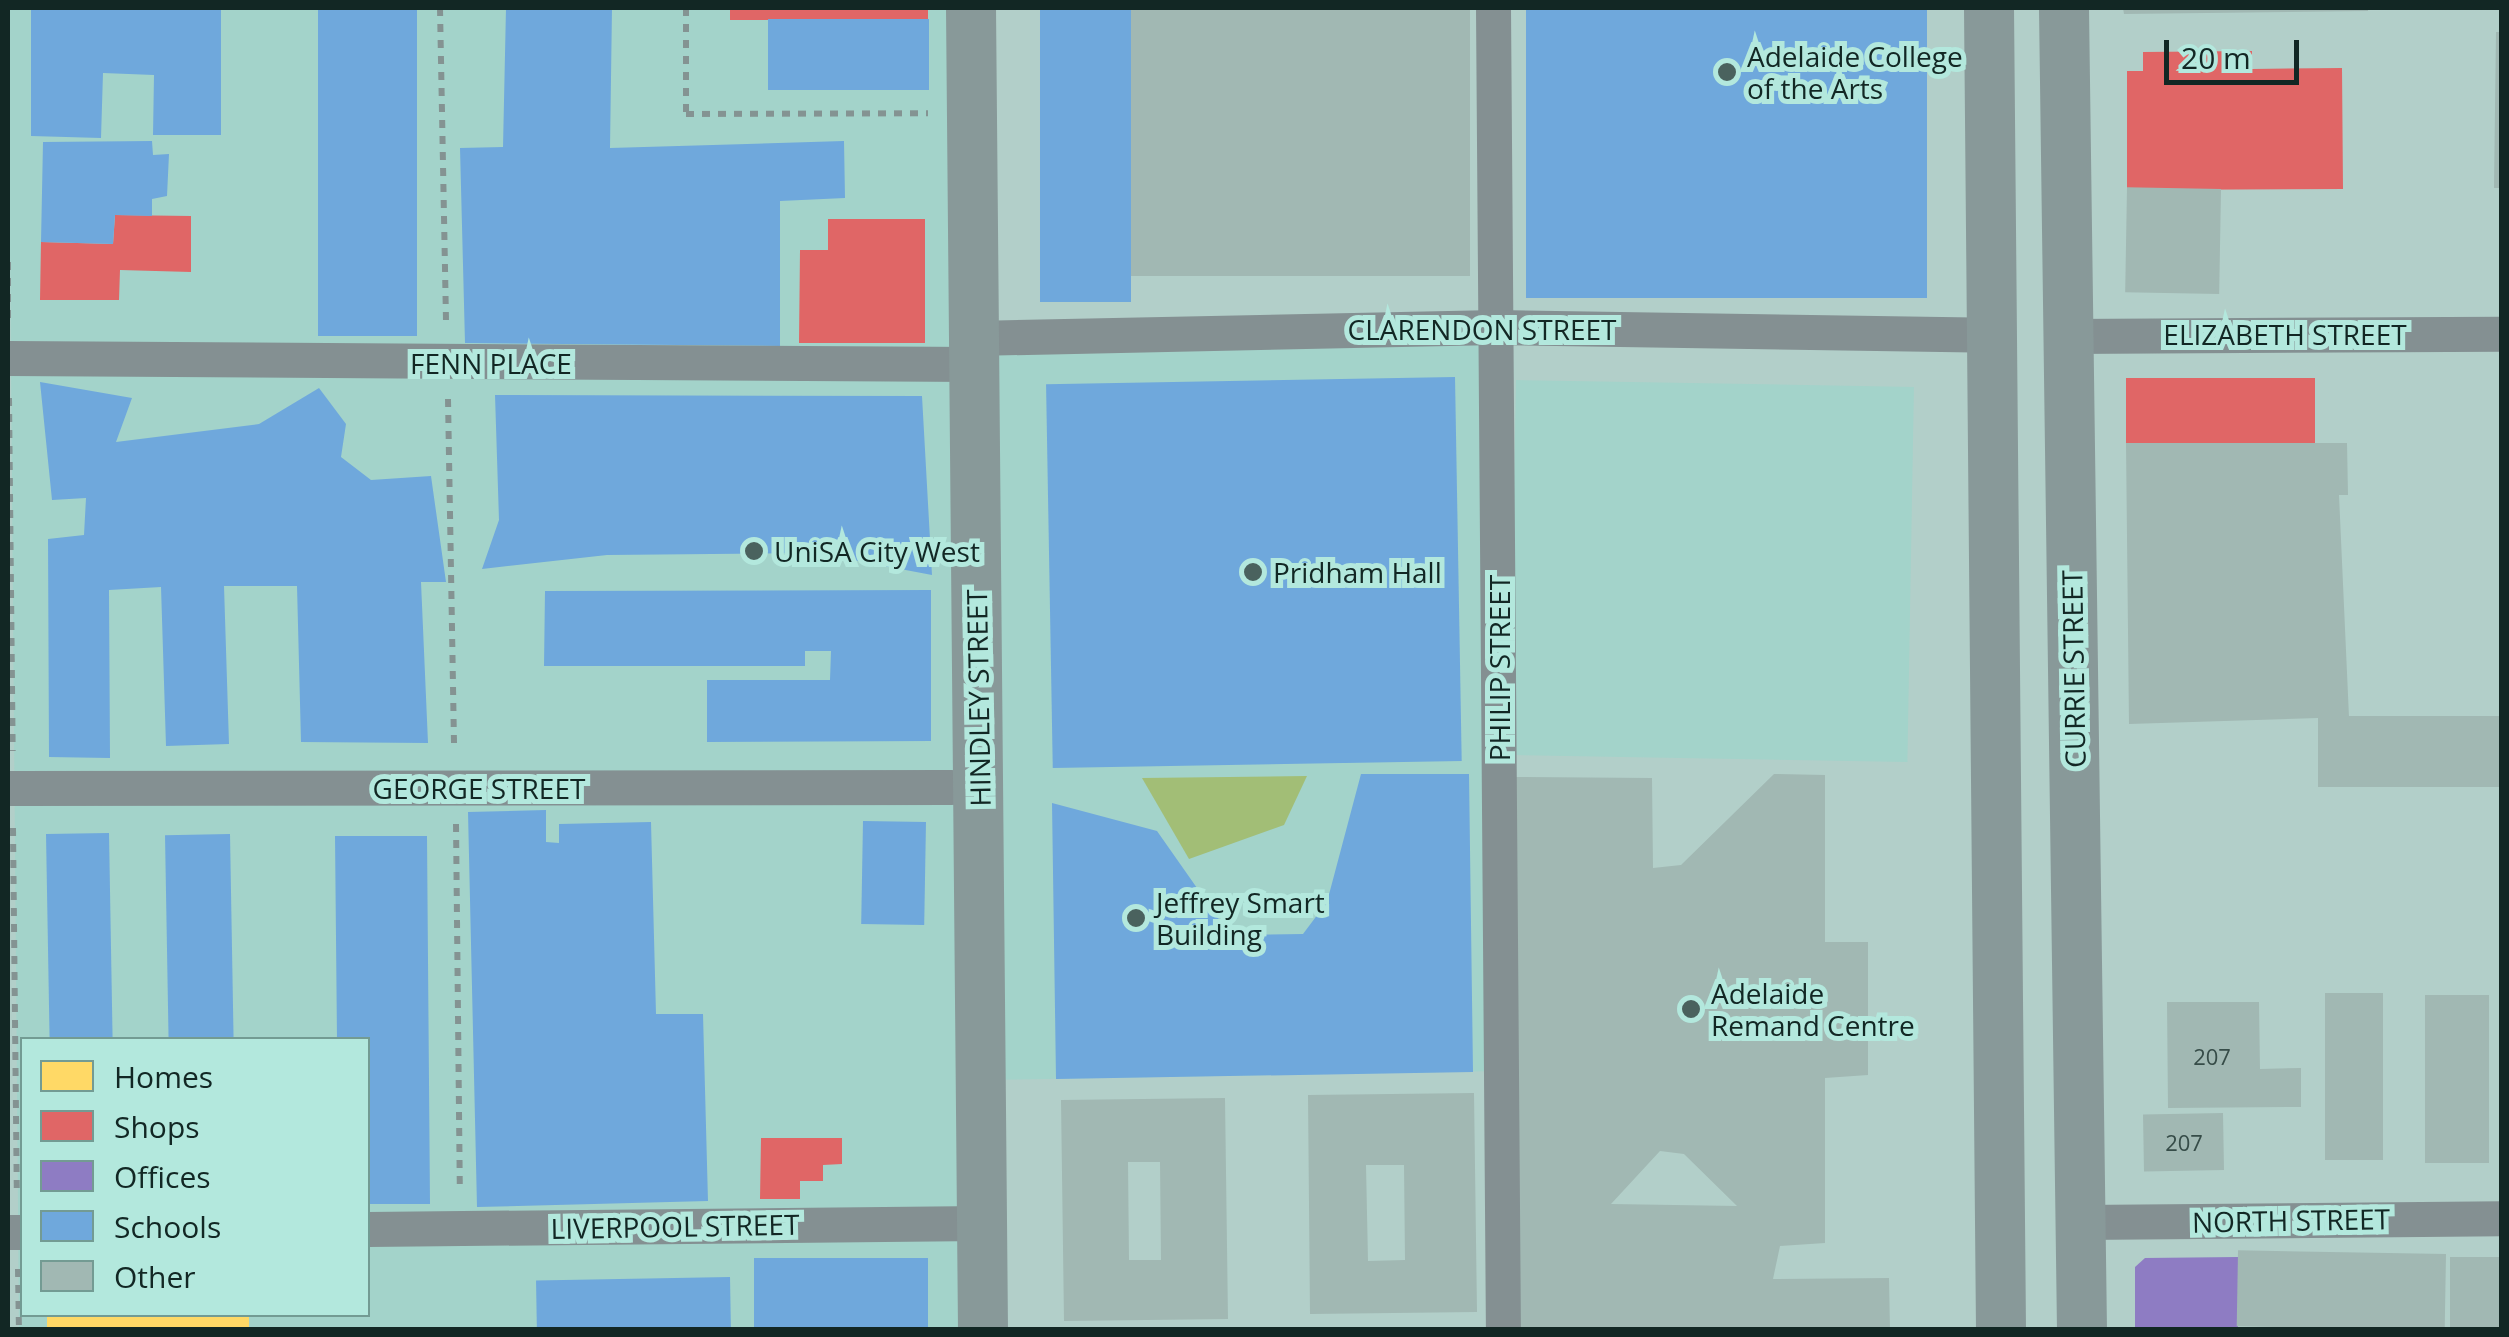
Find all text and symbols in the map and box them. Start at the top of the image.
scale bar [2169,20,2304,82]
text: 20 m [2181,37,2251,78]
place label: Adelaide College of the Arts [1747,39,1963,105]
marker: Adelaide College of the Arts [1716,61,1738,83]
street label: CLARENDON STREET [1348,312,1616,346]
street label: ELIZABETH STREET [2163,317,2407,351]
street label: FENN PLACE [410,346,572,380]
place label: UniSA City West [774,534,980,568]
marker: UniSA City West [743,540,765,562]
place label: Pridham Hall [1273,555,1442,589]
marker: Pridham Hall [1242,561,1264,583]
street label: CURRIE STREET [2054,570,2092,768]
street label: PHILIP STREET [1482,575,1516,761]
street label: HINDLEY STREET [959,589,997,807]
street label: GEORGE STREET [373,771,585,805]
place label: Jeffrey Smart Building [1156,885,1325,951]
marker: Jeffrey Smart Building [1125,907,1147,929]
place label: Adelaide Remand Centre [1711,976,1915,1042]
marker: Adelaide Remand Centre [1680,998,1702,1020]
legend [20,1037,370,1317]
house number: 207 [2193,1044,2231,1070]
text: Homes [114,1056,213,1097]
text: Shops [114,1106,200,1147]
house number: 207 [2165,1130,2203,1156]
text: Offices [114,1156,211,1197]
street label: NORTH STREET [2192,1201,2390,1239]
text: Schools [114,1206,221,1247]
street label: LIVERPOOL STREET [550,1207,800,1245]
text: Other [114,1256,196,1297]

